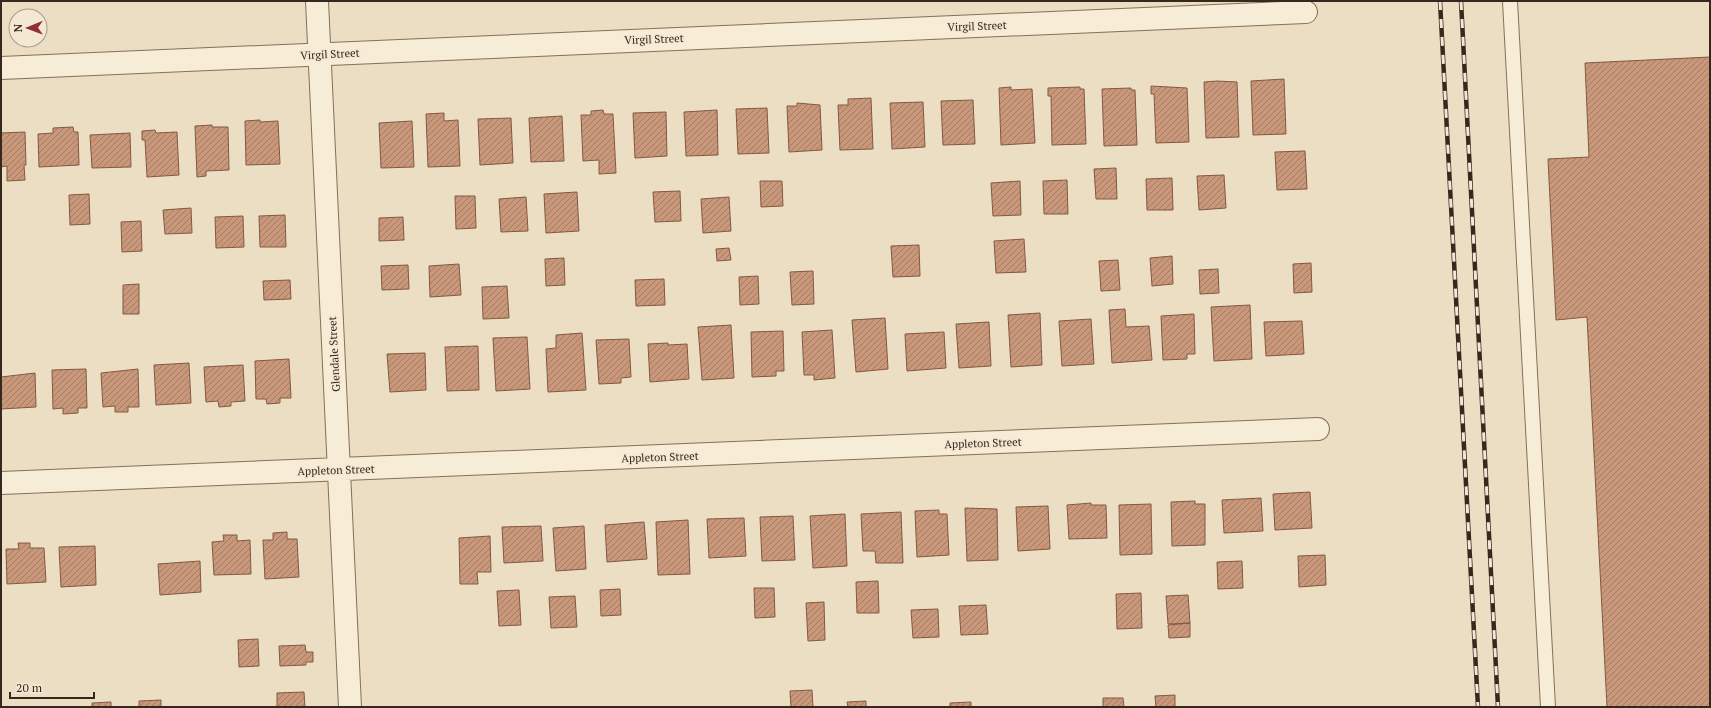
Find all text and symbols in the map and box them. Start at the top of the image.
north arrow [8,8,48,48]
street label: Virgil Street [947,18,1007,34]
text: N [11,23,25,32]
street label: Virgil Street [624,31,684,47]
street label: Virgil Street [300,45,360,63]
street label: Glendale Street [325,316,343,392]
street label: Appleton Street [944,435,1022,451]
street label: Appleton Street [621,449,699,465]
street label: Appleton Street [297,462,375,478]
scale bar [10,674,94,700]
text: 20 m [16,680,43,695]

